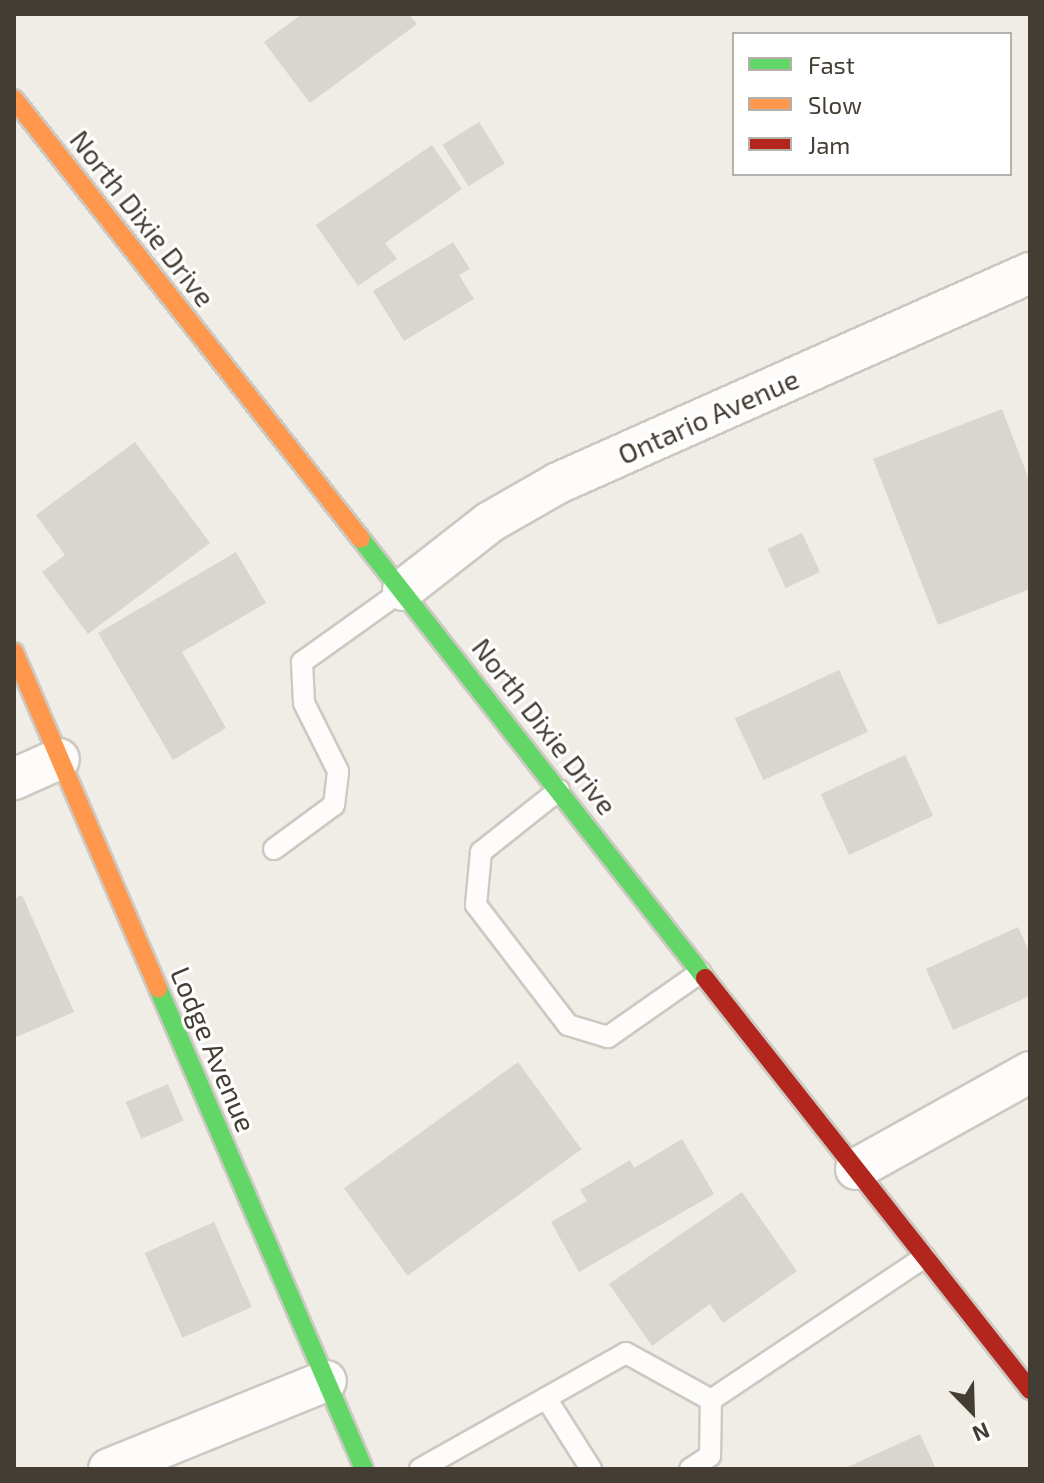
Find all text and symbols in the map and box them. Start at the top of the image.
legend [732,32,1012,176]
text: Fast [808,50,855,79]
text: Slow [808,90,862,119]
street label: North Dixie Drive [64,123,222,313]
text: Jam [808,130,850,159]
street label: Ontario Avenue [612,361,804,471]
street label: North Dixie Drive [466,631,624,821]
street label: Lodge Avenue [164,961,264,1137]
north arrow [932,1371,1012,1451]
text: N [969,1418,994,1448]

